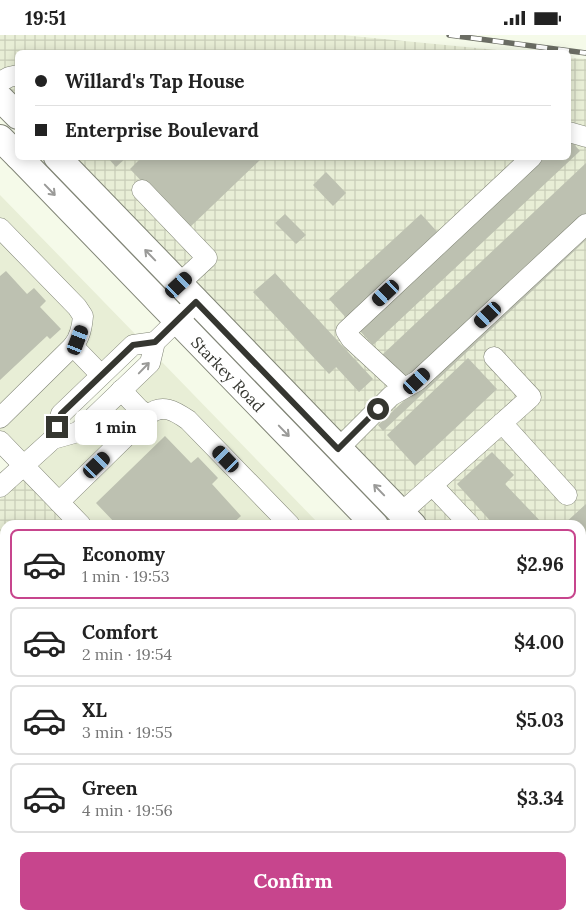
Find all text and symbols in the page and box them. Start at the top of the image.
text: 19:51 [25,6,66,30]
text: Willard's Tap House [65,69,245,93]
text: Enterprise Boulevard [65,118,259,142]
one-way arrow [44,183,56,196]
one-way arrow [144,248,156,261]
car [162,269,195,301]
car [369,277,402,309]
car [471,299,504,331]
car [65,323,90,357]
street label: Starkey Road [187,332,269,416]
one-way arrow [138,362,150,374]
car [400,365,433,397]
route start [367,398,389,420]
callout: 1 min [74,409,157,445]
route end [46,416,68,438]
text: 1 min [96,417,136,437]
one-way arrow [278,425,290,437]
car [210,443,241,475]
car [80,449,113,481]
one-way arrow [373,484,385,496]
icon: car [22,542,67,587]
text: Economy [82,542,165,566]
text: $2.96 [516,552,564,576]
text: 1 min · 19:53 [82,566,170,586]
icon: car [22,620,67,665]
text: Comfort [82,620,158,644]
text: $4.00 [514,630,564,654]
text: 2 min · 19:54 [82,644,172,664]
icon: car [22,698,67,743]
text: XL [82,698,107,722]
text: $5.03 [516,708,564,732]
text: 3 min · 19:55 [82,722,173,742]
icon: car [22,776,67,821]
text: Green [82,776,138,800]
text: $3.34 [517,786,564,810]
text: 4 min · 19:56 [82,800,173,820]
button: Confirm [20,852,566,910]

